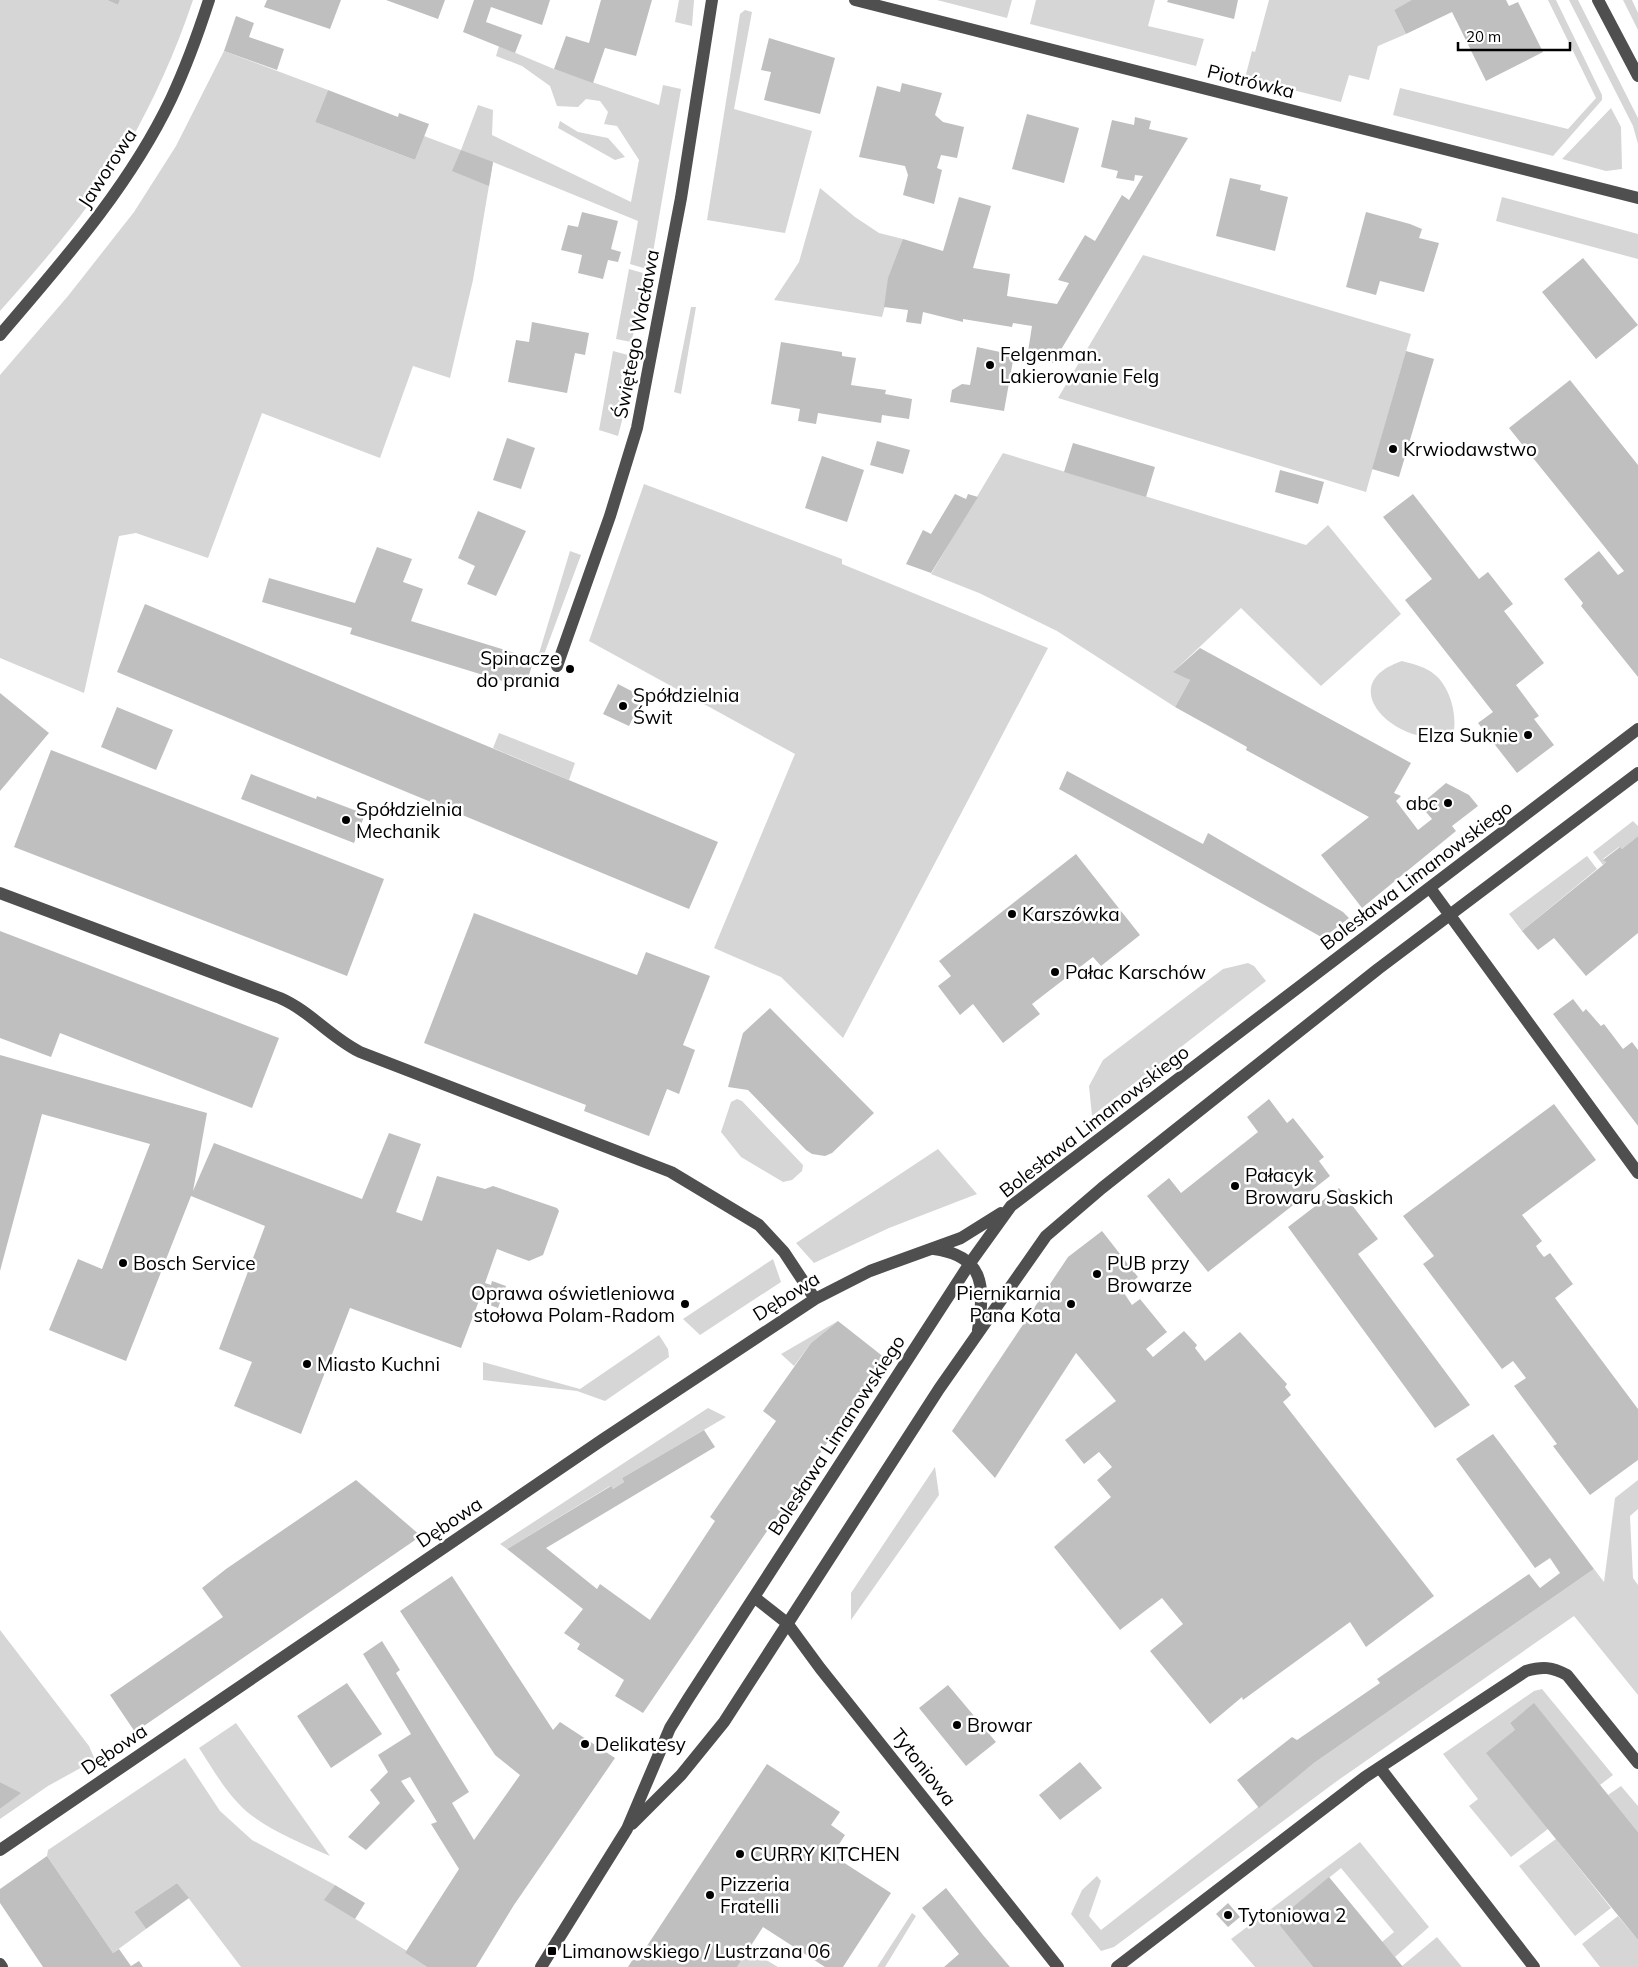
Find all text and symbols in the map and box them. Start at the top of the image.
scale bar [1458,20,1570,52]
text: 20 m [1466,27,1501,46]
street label: Piotrówka [1205,59,1297,103]
street label: Jaworowa [72,124,142,212]
street label: Świętego Wacława [608,247,664,421]
place label: Felgenman. Lakierowanie Felg [1000,342,1159,388]
marker: Felgenman. Lakierowanie Felg [984,359,996,371]
place label: Krwiodawstwo [1403,437,1537,461]
marker: Krwiodawstwo [1387,443,1399,455]
place label: Spinacze do prania [476,646,560,692]
marker: Spinacze do prania [564,663,576,675]
place label: Spółdzielnia Świt [633,683,739,729]
marker: Spółdzielnia Świt [617,700,629,712]
place label: Elza Suknie [1418,723,1518,747]
marker: Elza Suknie [1522,729,1534,741]
place label: abc [1406,791,1438,815]
street label: Bolesława Limanowskiego [1315,795,1517,955]
place label: Spółdzielnia Mechanik [356,797,462,843]
marker: abc [1442,797,1454,809]
marker: Spółdzielnia Mechanik [340,814,352,826]
place label: Karszówka [1022,902,1120,926]
marker: Karszówka [1006,908,1018,920]
place label: Pałac Karschów [1065,960,1206,984]
marker: Pałac Karschów [1049,966,1061,978]
street label: Bolesława Limanowskiego [994,1039,1194,1203]
place label: Pałacyk Browaru Saskich [1245,1163,1393,1209]
marker: Pałacyk Browaru Saskich [1229,1180,1241,1192]
place label: Bosch Service [133,1251,256,1275]
place label: PUB przy Browarze [1107,1251,1192,1297]
marker: Bosch Service [117,1257,129,1269]
street label: Dębowa [748,1266,824,1326]
marker: PUB przy Browarze [1091,1268,1103,1280]
place label: Oprawa oświetleniowa stołowa Polam-Radom [471,1281,675,1327]
place label: Piernikarnia Pana Kota [956,1281,1061,1327]
marker: Oprawa oświetleniowa stołowa Polam-Radom [679,1298,691,1310]
marker: Piernikarnia Pana Kota [1065,1298,1077,1310]
street label: Bolesława Limanowskiego [762,1330,910,1540]
place label: Miasto Kuchni [317,1352,440,1376]
marker: Miasto Kuchni [301,1358,313,1370]
street label: Dębowa [411,1491,487,1553]
place label: Browar [967,1713,1032,1737]
street label: Dębowa [76,1718,152,1780]
marker: Browar [951,1719,963,1731]
street label: Tytoniowa [886,1723,962,1811]
place label: Delikatesy [595,1732,686,1756]
marker: Delikatesy [579,1738,591,1750]
place label: CURRY KITCHEN [750,1842,900,1866]
marker: CURRY KITCHEN [734,1848,746,1860]
place label: Pizzeria Fratelli [720,1872,790,1918]
marker: Pizzeria Fratelli [704,1889,716,1901]
place label: Tytoniowa 2 [1238,1903,1346,1927]
marker: Tytoniowa 2 [1222,1909,1234,1921]
place label: Limanowskiego / Lustrzana 06 [562,1939,830,1963]
marker: Limanowskiego / Lustrzana 06 [546,1945,558,1957]

